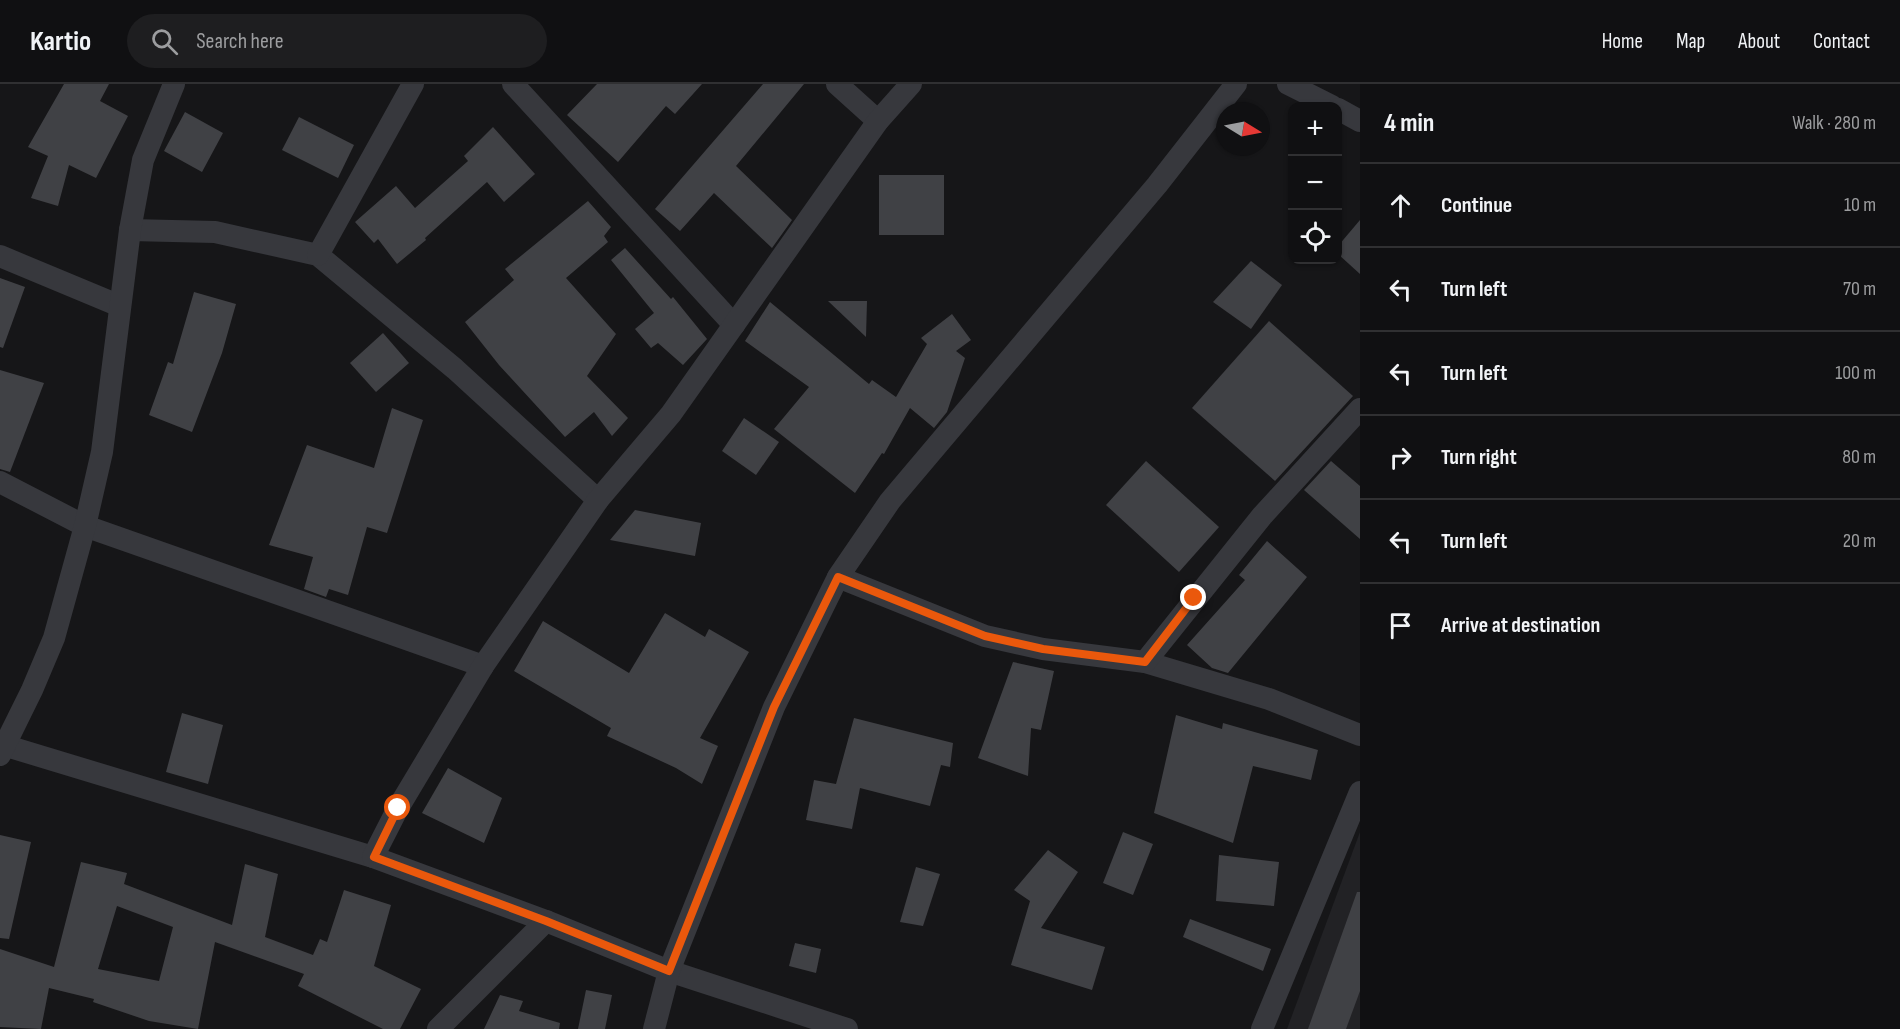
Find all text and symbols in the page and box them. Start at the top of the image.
search box [127,14,547,68]
text: Kartio [30,25,91,58]
icon: search [148,25,181,58]
text: Search here [196,28,284,55]
text: Home [1602,29,1643,54]
text: Map [1676,29,1705,54]
text: About [1738,29,1780,54]
text: Contact [1813,29,1870,54]
north arrow [1216,102,1270,156]
map controls [1288,102,1342,264]
button: + [1288,102,1342,156]
text: 4 min [1384,108,1434,139]
text: Walk · 280 m [1792,111,1876,135]
button: − [1288,156,1342,210]
icon: ahead [1384,189,1417,222]
text: Continue [1441,192,1512,219]
text: 10 m [1844,193,1876,217]
button: locate [1288,210,1342,264]
icon: left [1384,273,1417,306]
text: Turn left [1441,276,1507,303]
text: 70 m [1843,277,1876,301]
icon: left [1384,357,1417,390]
text: Turn left [1441,360,1507,387]
text: 100 m [1835,361,1876,385]
icon: right [1384,441,1417,474]
text: Turn right [1441,444,1517,471]
text: 80 m [1842,445,1876,469]
icon: left [1384,525,1417,558]
text: Turn left [1441,528,1507,555]
text: 20 m [1843,529,1876,553]
route end [1180,584,1206,610]
icon: arrive [1384,609,1417,642]
text: Arrive at destination [1441,612,1600,639]
route start [384,794,410,820]

